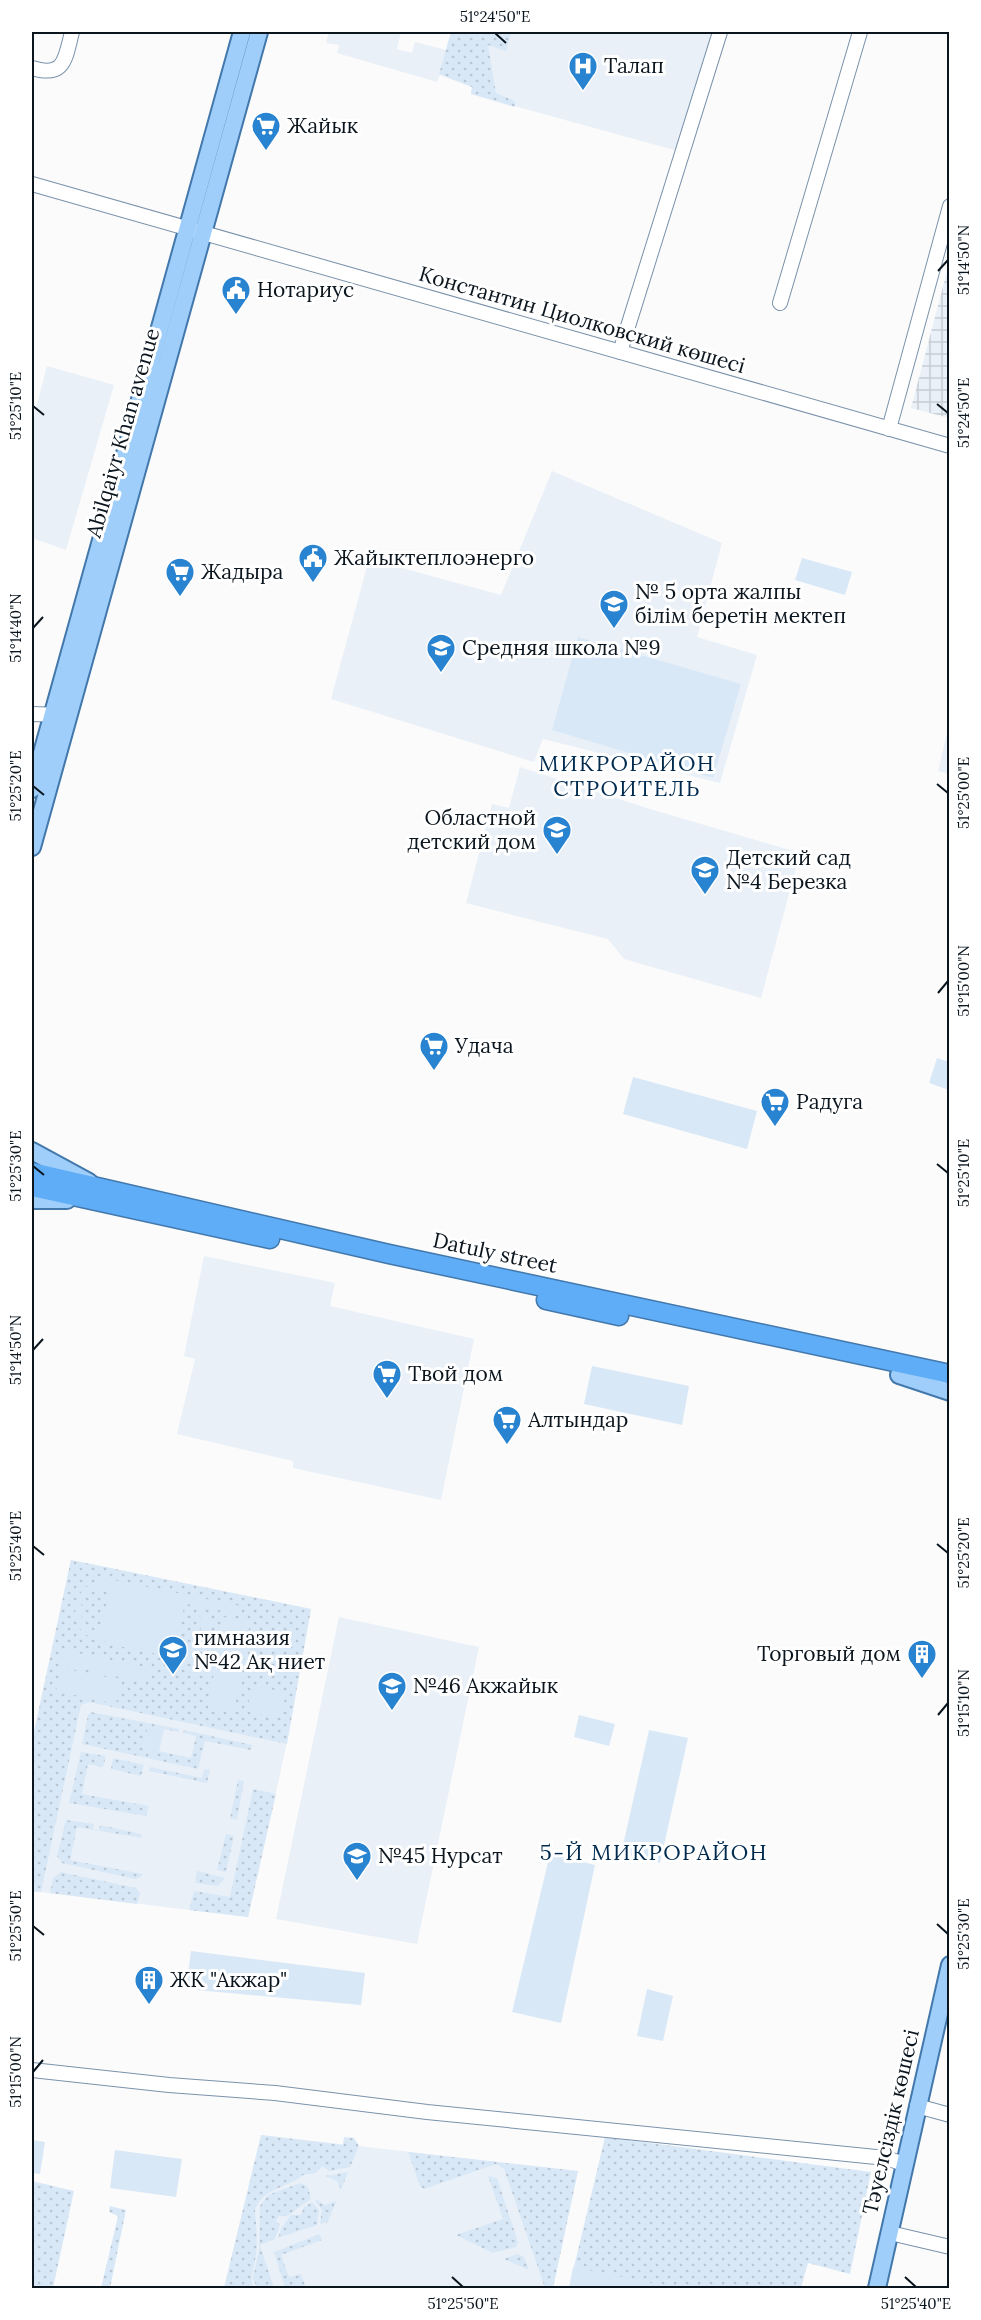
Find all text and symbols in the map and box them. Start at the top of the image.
text: 51°24'50"E [460,7,530,26]
hospital icon: Талап [567,50,599,92]
place label: Талап [604,52,664,79]
supermarket icon: Жайык [250,110,282,152]
place label: Жайык [287,112,359,139]
text: 51°14'50"N [954,225,973,295]
street label: Константин Циолковский көшесі [416,260,749,379]
public building icon: Нотариус [220,274,252,316]
place label: Нотариус [257,276,354,303]
street label: Abilqaiyr Khan avenue [79,325,165,542]
text: 51°25'10"E [6,372,25,440]
text: 51°24'50"E [954,378,973,448]
public building icon: Жайыктеплоэнерго [297,542,329,584]
place label: Жайыктеплоэнерго [334,544,534,571]
supermarket icon: Жадыра [164,556,196,598]
place label: Жадыра [201,558,284,585]
place label: № 5 орта жалпы білім беретін мектеп [635,578,846,629]
school or university icon: № 5 орта жалпы білім беретін мектеп [598,588,630,630]
text: 51°14'40"N [6,593,25,663]
school or university icon: Средняя школа №9 [425,632,457,674]
place label: Средняя школа №9 [462,634,661,661]
district label: МИКРОРАЙОН СТРОИТЕЛЬ [539,749,715,802]
text: 51°25'20"E [6,751,25,821]
text: 51°25'00"E [954,757,973,829]
place label: Областной детский дом [407,804,536,855]
school or university icon: Областной детский дом [541,814,573,856]
place label: Детский сад №4 Березка [726,844,851,895]
school or university icon: Детский сад №4 Березка [689,854,721,896]
text: 51°15'00"N [954,945,973,1017]
supermarket icon: Удача [418,1030,450,1072]
place label: Удача [454,1032,514,1059]
supermarket icon: Радуга [759,1086,791,1128]
place label: Радуга [796,1088,863,1115]
text: 51°25'30"E [6,1130,25,1202]
text: 51°25'10"E [954,1139,973,1207]
street label: Datuly street [430,1226,561,1279]
text: 51°14'50"N [6,1315,25,1385]
supermarket icon: Твой дом [371,1358,403,1400]
place label: Твой дом [408,1360,503,1387]
supermarket icon: Алтындар [491,1404,523,1446]
place label: Алтындар [527,1406,628,1433]
text: 51°25'40"E [6,1511,25,1581]
text: 51°25'20"E [954,1518,973,1588]
place label: гимназия №42 Ақ ниет [194,1624,325,1675]
school or university icon: гимназия №42 Ақ ниет [157,1634,189,1676]
building icon: Торговый дом [906,1638,938,1680]
place label: Торговый дом [757,1640,901,1667]
text: 51°15'10"N [954,1669,973,1737]
school or university icon: №46 Акжайык [376,1670,408,1712]
place label: №46 Акжайык [413,1672,559,1699]
district label: 5-Й МИКРОРАЙОН [540,1838,768,1866]
school or university icon: №45 Нурсат [341,1840,373,1882]
place label: №45 Нурсат [378,1842,503,1869]
text: 51°25'50"E [6,1890,25,1962]
text: 51°25'30"E [954,1898,973,1970]
building icon: ЖК "Акжар" [133,1964,165,2006]
place label: ЖК "Акжар" [170,1966,287,1993]
street label: Тәуелсіздік көшесі [856,2027,925,2217]
text: 51°15'00"N [6,2036,25,2108]
text: 51°25'50"E [427,2294,499,2313]
text: 51°25'40"E [881,2294,951,2313]

